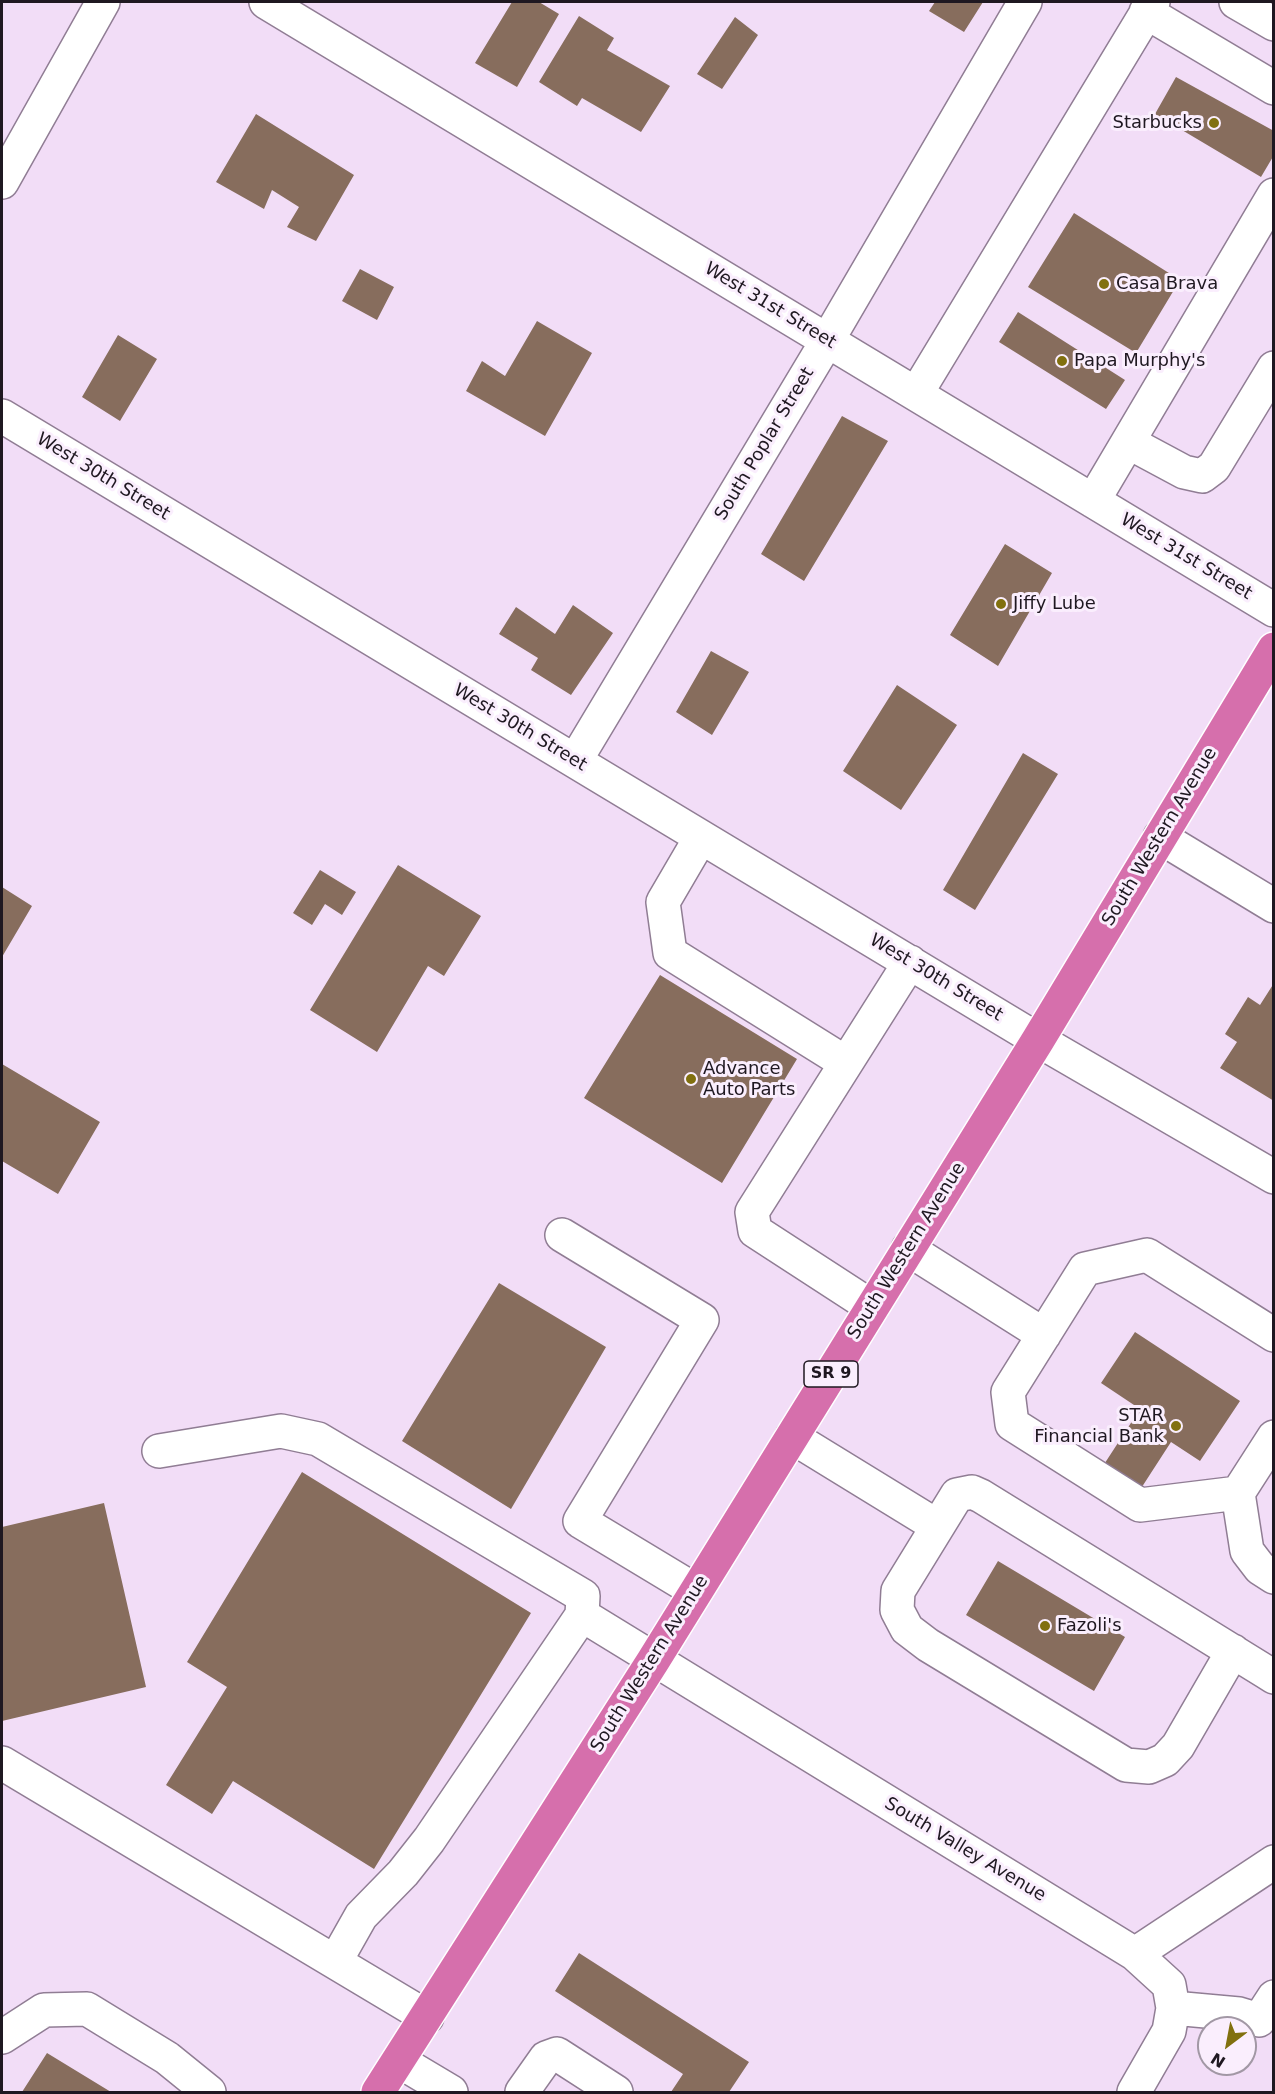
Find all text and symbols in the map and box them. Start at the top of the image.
place label: Starbucks [1113,112,1202,134]
marker: Starbucks [1207,116,1221,130]
street label: West 31st Street [700,258,840,354]
place label: Casa Brava [1116,273,1218,295]
marker: Casa Brava [1097,277,1111,291]
place label: Papa Murphy's [1074,350,1205,372]
marker: Papa Murphy's [1055,354,1069,368]
street label: South Poplar Street [711,364,819,524]
street label: West 30th Street [32,429,174,525]
street label: West 31st Street [1116,509,1256,605]
place label: Jiffy Lube [1013,593,1096,615]
marker: Jiffy Lube [994,597,1008,611]
street label: West 30th Street [449,680,591,776]
street label: South Western Avenue [1098,744,1222,930]
street label: West 30th Street [865,930,1007,1026]
place label: Advance Auto Parts [703,1058,795,1100]
marker: Advance Auto Parts [684,1072,698,1086]
street label: South Western Avenue [844,1159,970,1343]
road number: SR 9 [804,1361,858,1387]
place label: STAR Financial Bank [1034,1405,1164,1448]
marker: STAR Financial Bank [1169,1419,1183,1433]
street label: South Western Avenue [587,1572,713,1756]
place label: Fazoli's [1057,1615,1122,1637]
marker: Fazoli's [1038,1619,1052,1633]
street label: South Valley Avenue [880,1793,1050,1907]
north arrow [1197,2016,1257,2076]
text: N [1208,2048,1229,2072]

